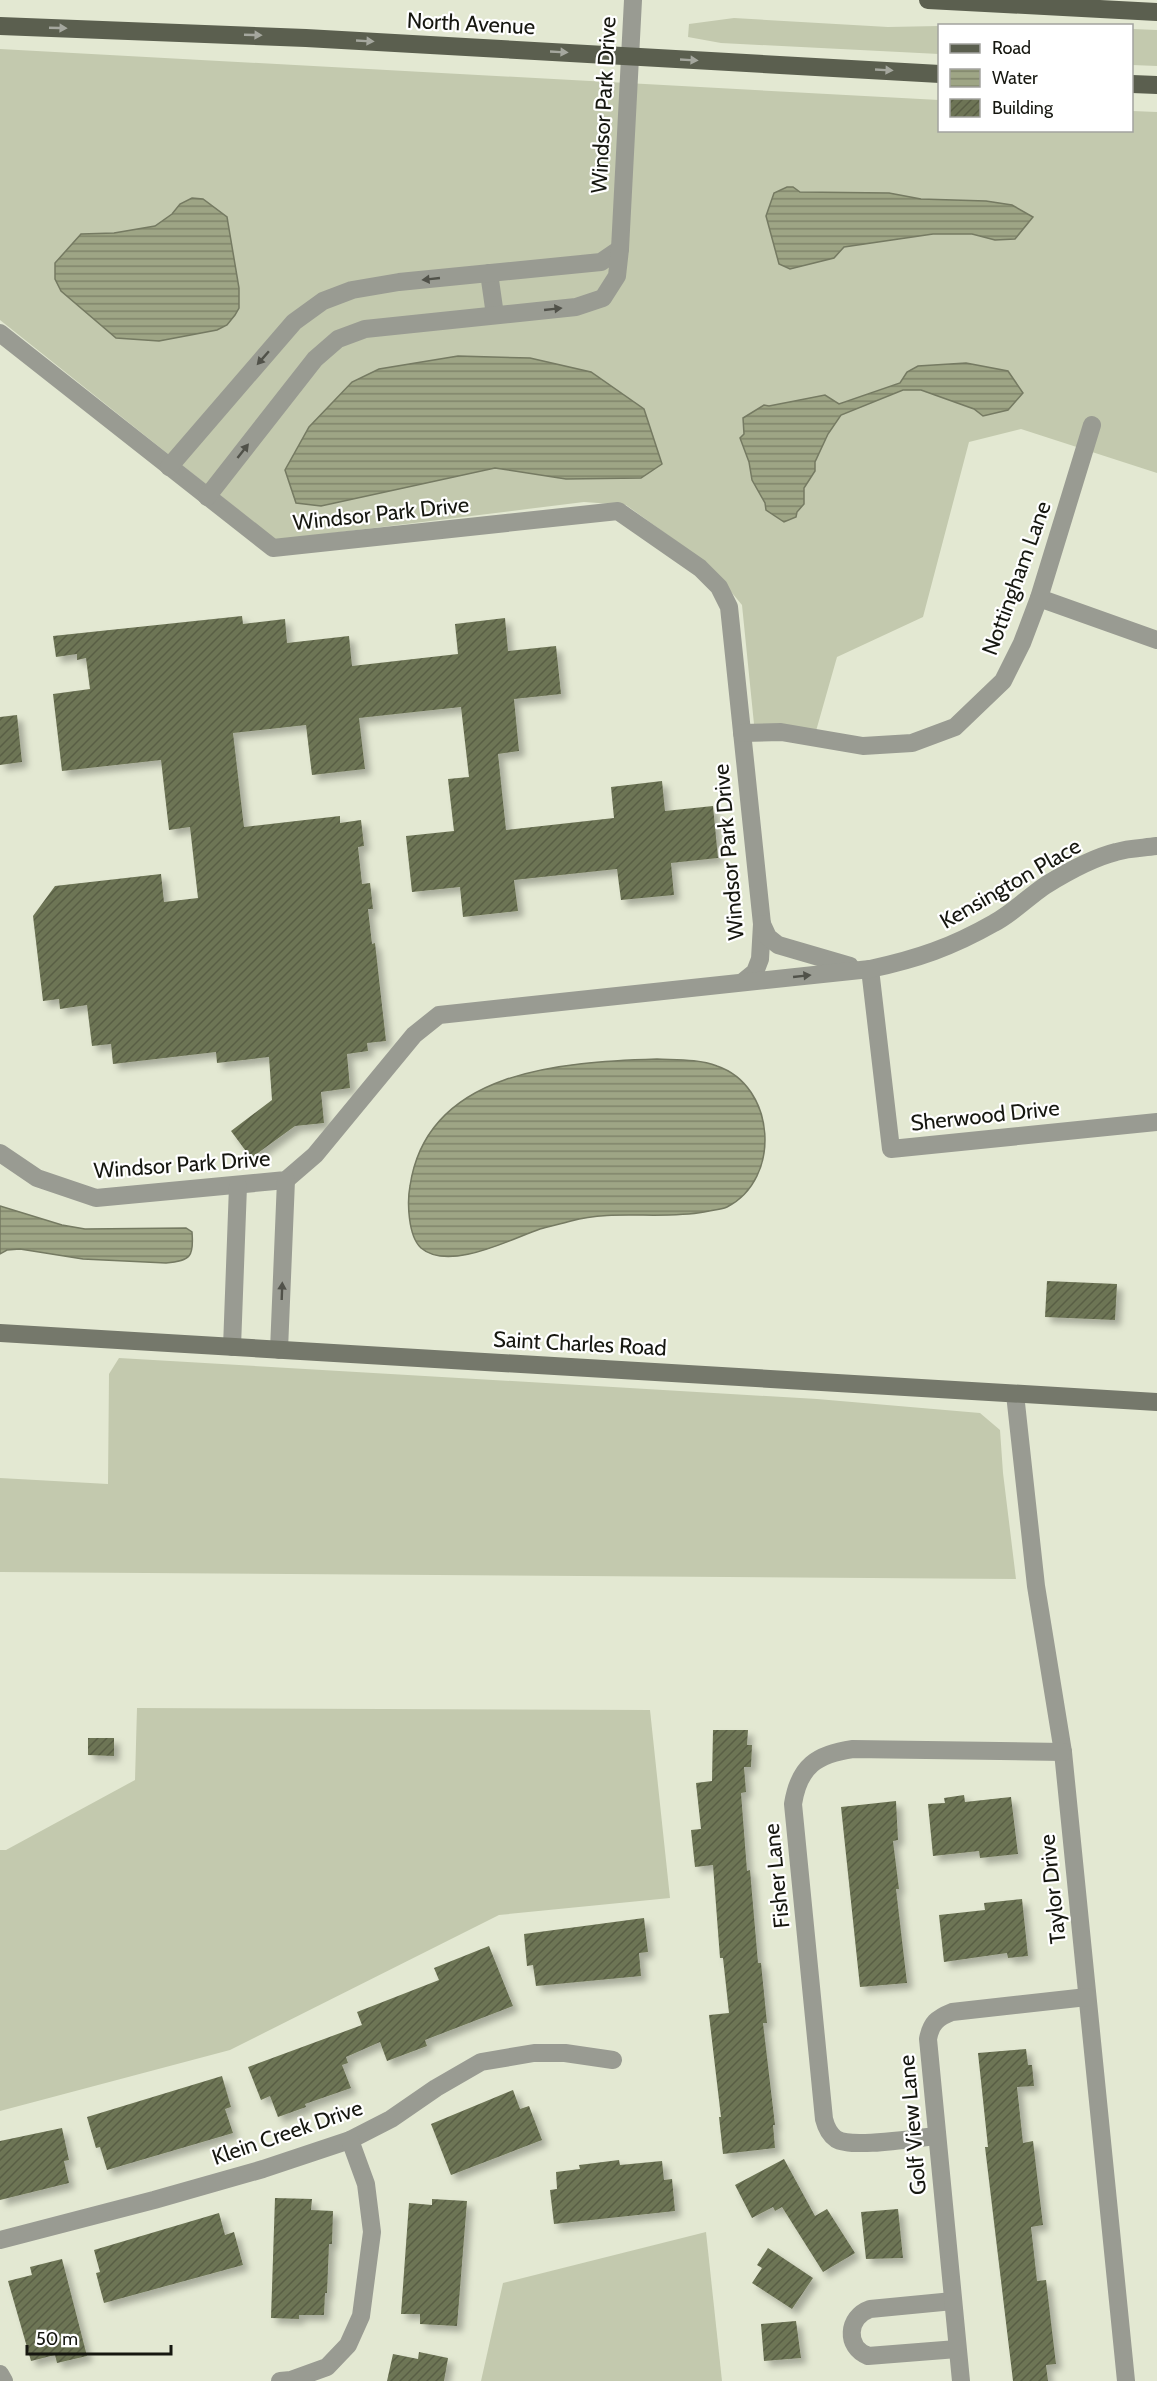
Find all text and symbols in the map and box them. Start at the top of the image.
street label: North Avenue [406,7,536,40]
street label: Windsor Park Drive [585,16,622,194]
one-way arrow [49,24,68,33]
legend [938,24,1133,132]
one-way arrow [244,31,263,40]
one-way arrow [355,37,374,46]
text: Road [992,37,1031,59]
one-way arrow [550,48,569,57]
one-way arrow [679,55,698,64]
one-way arrow [874,66,893,75]
text: Water [992,67,1038,89]
text: Building [992,97,1054,119]
one-way arrow [422,274,441,284]
one-way arrow [544,304,563,314]
one-way arrow [256,350,269,366]
one-way arrow [237,443,249,458]
street label: Windsor Park Drive [292,491,470,536]
street label: Nottingham Lane [976,498,1057,659]
street label: Windsor Park Drive [707,763,750,941]
street label: Kensington Place [935,832,1086,935]
one-way arrow [793,971,812,981]
street label: Sherwood Drive [909,1094,1061,1137]
street label: Windsor Park Drive [93,1145,271,1184]
one-way arrow [277,1282,286,1301]
street label: Saint Charles Road [493,1325,667,1362]
street label: Fisher Lane [758,1822,795,1930]
street label: Taylor Drive [1033,1833,1072,1945]
street label: Golf View Lane [893,2054,932,2196]
street label: Klein Creek Drive [208,2094,366,2171]
scale bar [27,2318,171,2356]
text: 50 m [36,2328,78,2350]

